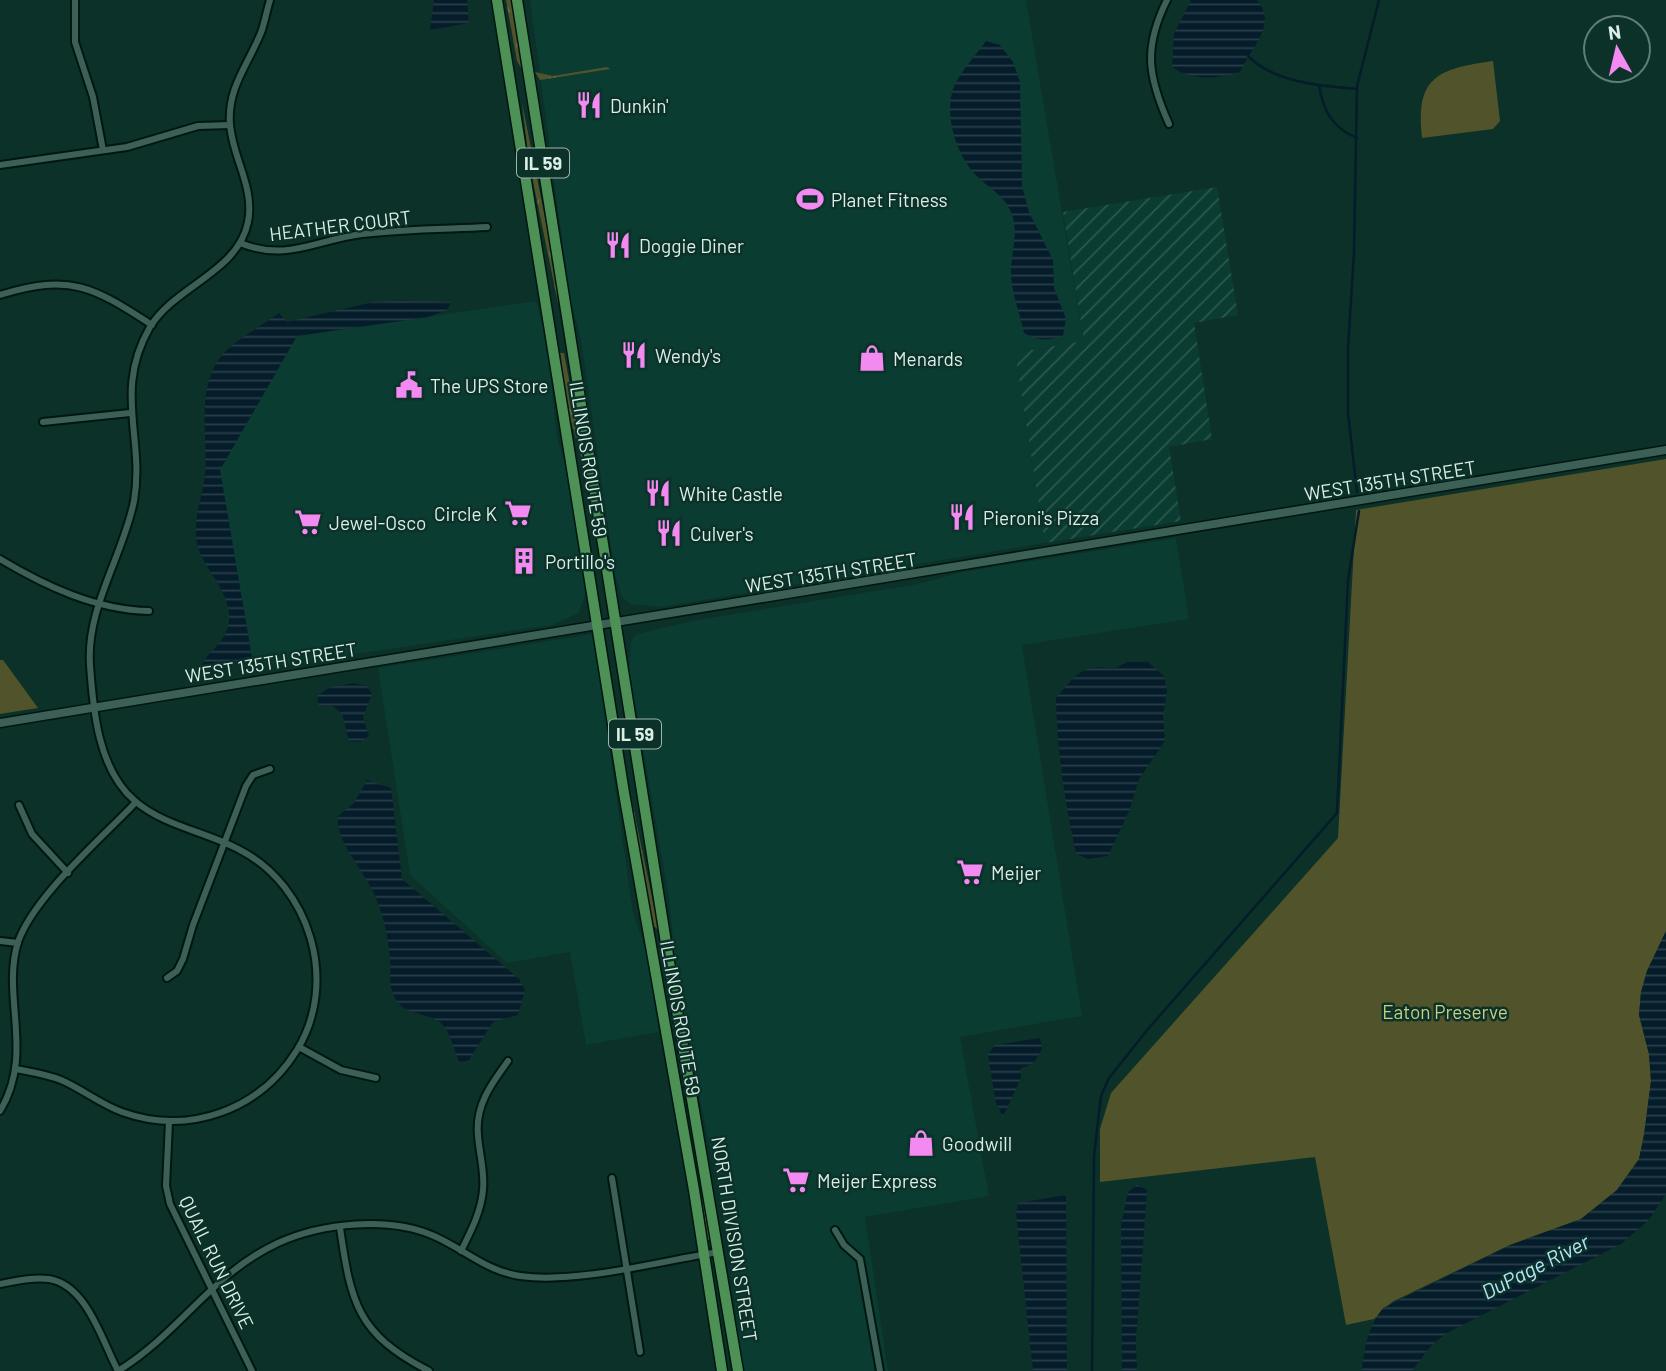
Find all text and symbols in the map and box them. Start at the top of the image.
north arrow [1582,14,1652,84]
text: N [1607,19,1622,44]
restaurant icon: Dunkin' [574,90,604,120]
place label: Dunkin' [610,94,668,117]
road number: IL 59 [517,148,569,178]
sports icon: Planet Fitness [795,184,825,214]
place label: Planet Fitness [831,188,948,211]
street label: HEATHER COURT [268,205,412,245]
restaurant icon: Doggie Diner [603,230,633,260]
place label: Doggie Diner [639,234,744,257]
restaurant icon: Wendy's [619,340,649,370]
shop icon: Menards [857,343,887,373]
place label: Wendy's [655,344,721,367]
place label: Menards [893,347,963,370]
public building icon: The UPS Store [394,370,424,400]
place label: The UPS Store [430,374,548,397]
street label: ILLINOIS ROUTE 59 [565,379,613,539]
street label: WEST 135TH STREET [1303,455,1477,505]
restaurant icon: White Castle [643,478,673,508]
place label: White Castle [679,482,783,505]
supermarket icon: Circle K [503,498,533,528]
place label: Circle K [434,502,497,525]
restaurant icon: Pieroni's Pizza [947,502,977,532]
place label: Pieroni's Pizza [983,506,1099,529]
supermarket icon: Jewel-Osco [293,507,323,537]
place label: Jewel-Osco [329,511,426,534]
restaurant icon: Culver's [654,518,684,548]
place label: Culver's [690,522,754,545]
building icon: Portillo's [509,546,539,576]
street label: WEST 135TH STREET [744,547,918,597]
place label: Portillo's [545,550,615,573]
street label: WEST 135TH STREET [184,637,358,687]
road number: IL 59 [609,720,661,748]
supermarket icon: Meijer [955,857,985,887]
place label: Meijer [991,861,1041,884]
street label: ILLINOIS ROUTE 59 [656,938,706,1098]
park label: Eaton Preserve [1382,1000,1508,1023]
shop icon: Goodwill [906,1128,936,1158]
place label: Goodwill [942,1132,1012,1155]
street label: NORTH DIVISION STREET [707,1135,763,1343]
supermarket icon: Meijer Express [781,1165,811,1195]
place label: Meijer Express [817,1169,937,1192]
street label: QUAIL RUN DRIVE [175,1192,259,1332]
water label: DuPage River [1477,1228,1593,1304]

